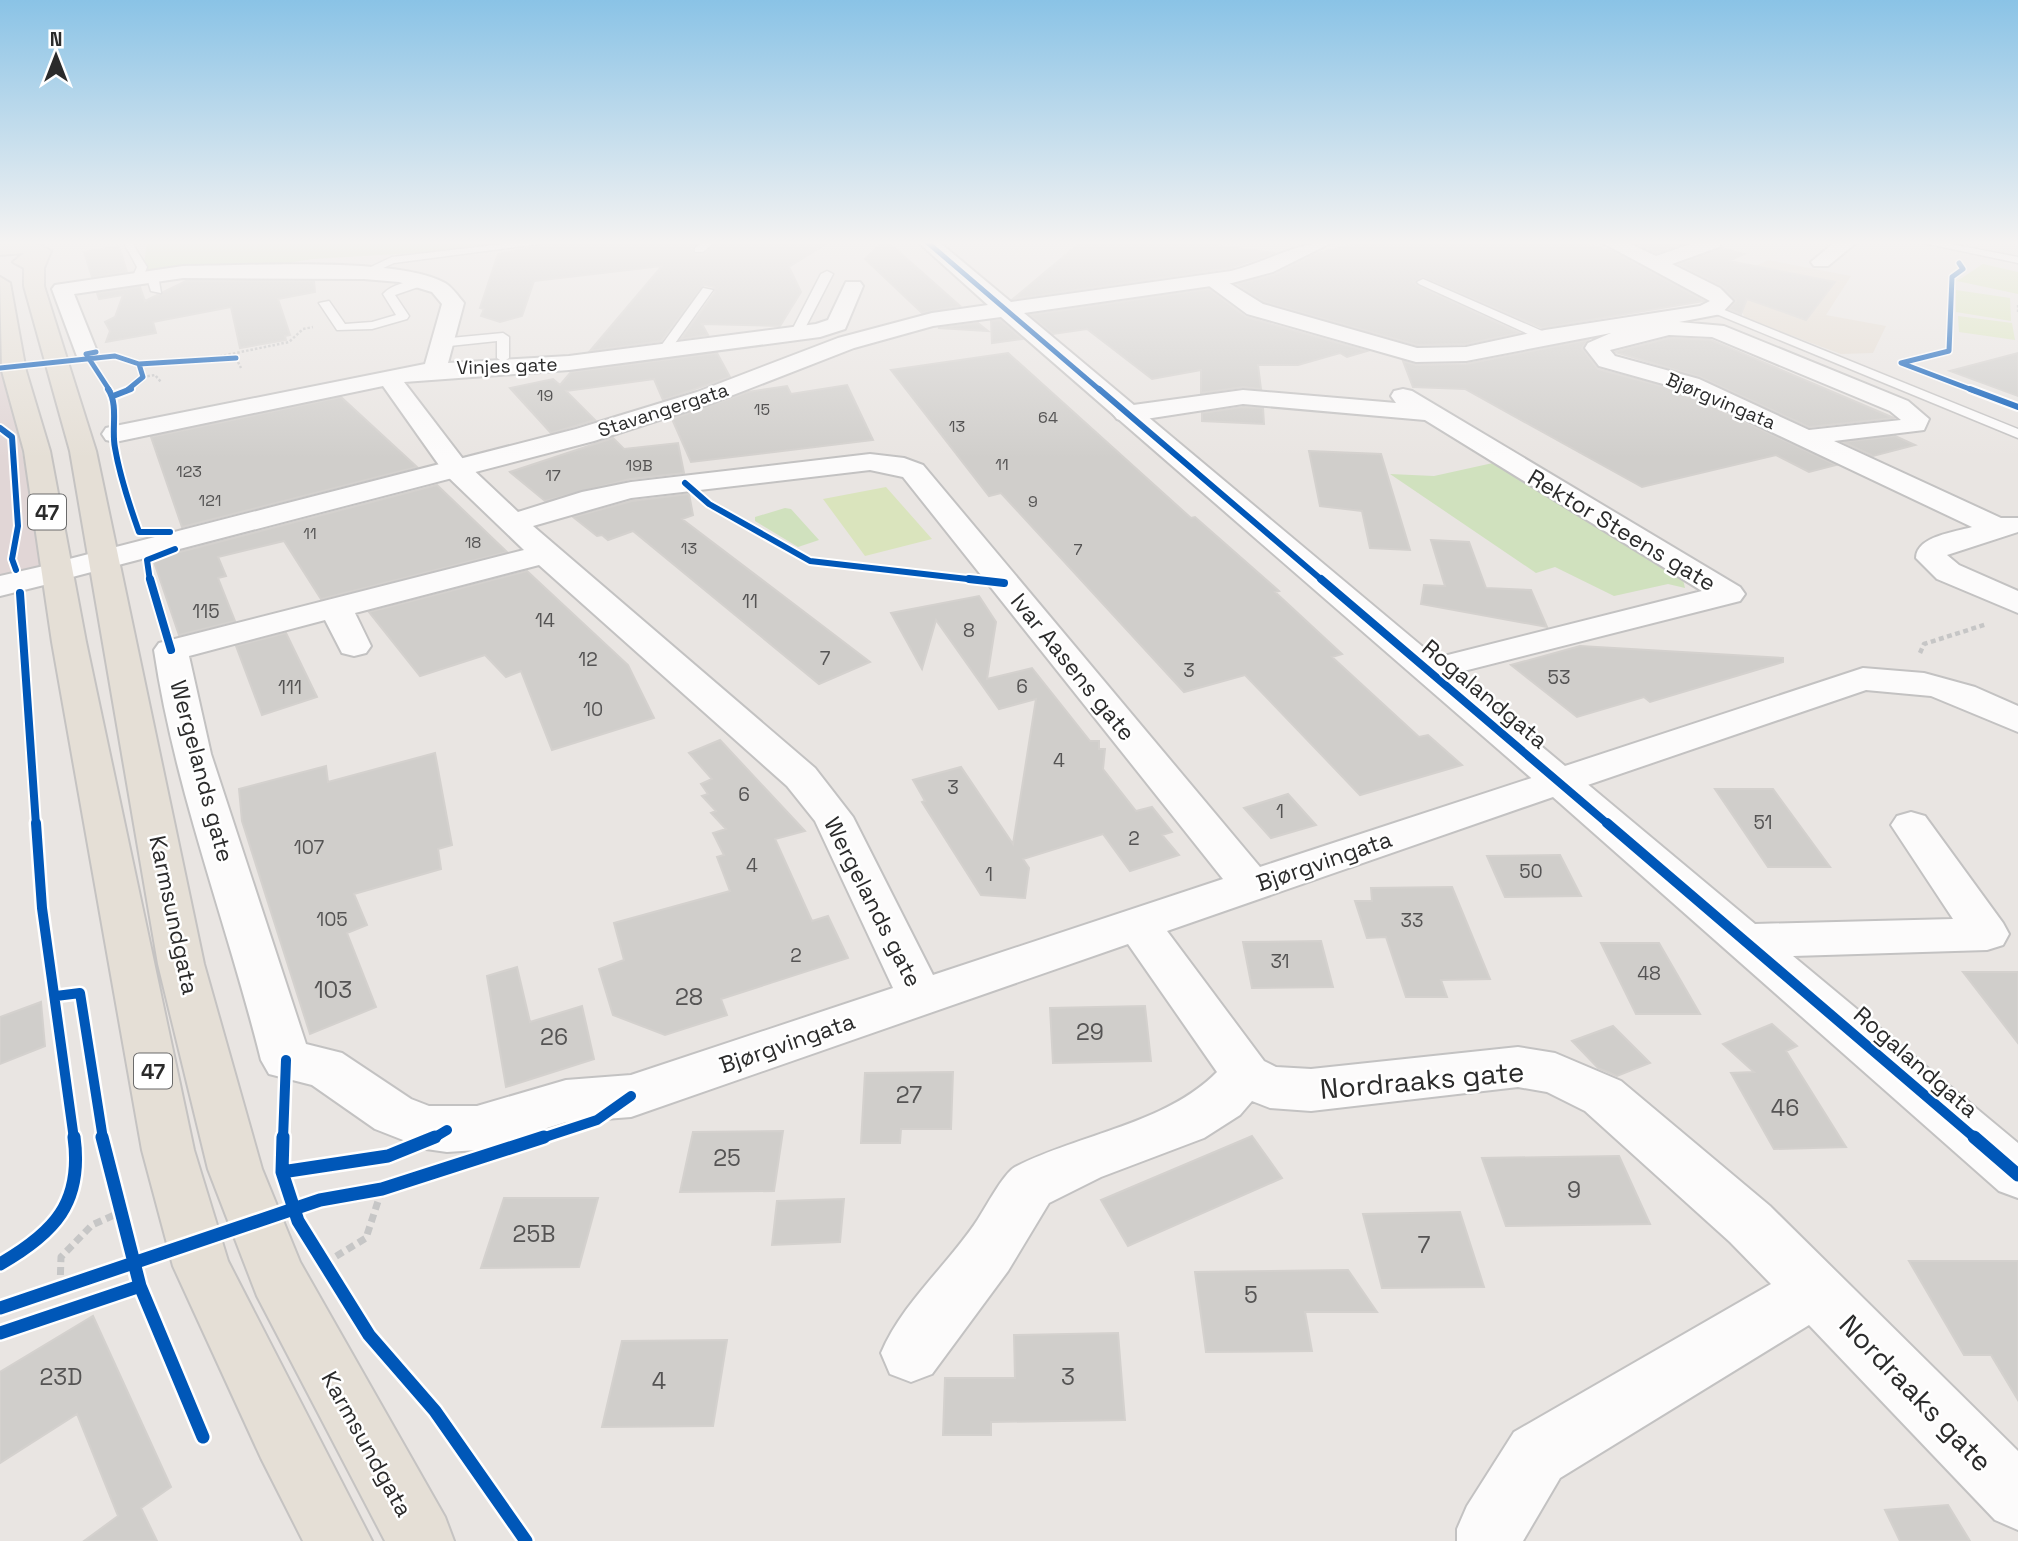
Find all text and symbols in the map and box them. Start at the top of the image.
north arrow [21,21,91,91]
text: N [50,27,62,52]
street label: Vinjes gate [456,352,558,380]
street label: Bjørgvingata [1662,367,1780,435]
street label: Stavangergata [595,377,731,443]
house number: 19 [537,385,553,406]
house number: 15 [754,399,770,420]
house number: 64 [1038,407,1058,428]
house number: 13 [949,416,965,437]
house number: 11 [995,454,1009,475]
house number: 19B [625,455,653,476]
house number: 123 [176,461,202,482]
street label: Rektor Steens gate [1523,462,1721,598]
house number: 17 [545,465,561,486]
house number: 121 [198,490,222,511]
house number: 9 [1028,491,1038,512]
road number: 47 [28,494,66,530]
house number: 11 [303,523,317,544]
house number: 18 [465,532,481,553]
house number: 13 [681,538,697,559]
house number: 7 [1073,539,1083,560]
street label: Ivar Aasens gate [1004,587,1142,747]
house number: 11 [742,589,758,614]
house number: 115 [192,599,220,624]
house number: 14 [535,608,555,633]
house number: 8 [963,618,975,643]
street label: Rogalandgata [1416,633,1554,755]
house number: 7 [820,646,831,671]
house number: 12 [578,647,598,672]
house number: 3 [1183,658,1195,683]
house number: 53 [1548,665,1570,690]
house number: 6 [1016,674,1028,699]
house number: 111 [278,675,302,700]
street label: Wergelands gate [163,677,241,865]
house number: 10 [583,697,603,722]
house number: 4 [1053,748,1065,773]
house number: 3 [947,775,959,800]
house number: 6 [738,782,750,807]
house number: 1 [1276,799,1284,824]
house number: 51 [1753,810,1773,835]
street label: Wergelands gate [817,812,929,992]
street label: Bjørgvingata [1252,824,1396,898]
house number: 2 [1128,826,1140,851]
street label: Karmsundgata [143,833,205,997]
house number: 107 [294,835,325,860]
house number: 4 [746,853,758,878]
house number: 50 [1519,859,1543,884]
house number: 1 [985,862,993,887]
house number: 105 [316,907,348,932]
house number: 33 [1401,908,1423,933]
house number: 2 [790,943,802,968]
house number: 31 [1270,949,1290,974]
house number: 48 [1637,961,1661,986]
house number: 103 [314,975,352,1005]
house number: 28 [675,982,703,1012]
street label: Rogalandgata [1847,1000,1985,1124]
street label: Bjørgvingata [715,1006,859,1080]
house number: 29 [1076,1017,1104,1047]
house number: 26 [540,1022,568,1052]
street label: Nordraaks gate [1318,1053,1526,1107]
road number: 47 [134,1054,172,1088]
house number: 27 [896,1080,922,1110]
house number: 46 [1771,1093,1799,1123]
house number: 25 [713,1143,741,1173]
house number: 9 [1567,1175,1581,1205]
house number: 25B [513,1219,555,1249]
house number: 7 [1418,1230,1431,1260]
house number: 5 [1244,1280,1258,1310]
street label: Nordraaks gate [1832,1307,2000,1479]
house number: 23D [40,1362,82,1392]
house number: 3 [1061,1362,1075,1392]
street label: Karmsundgata [315,1366,419,1522]
house number: 4 [652,1366,666,1396]

